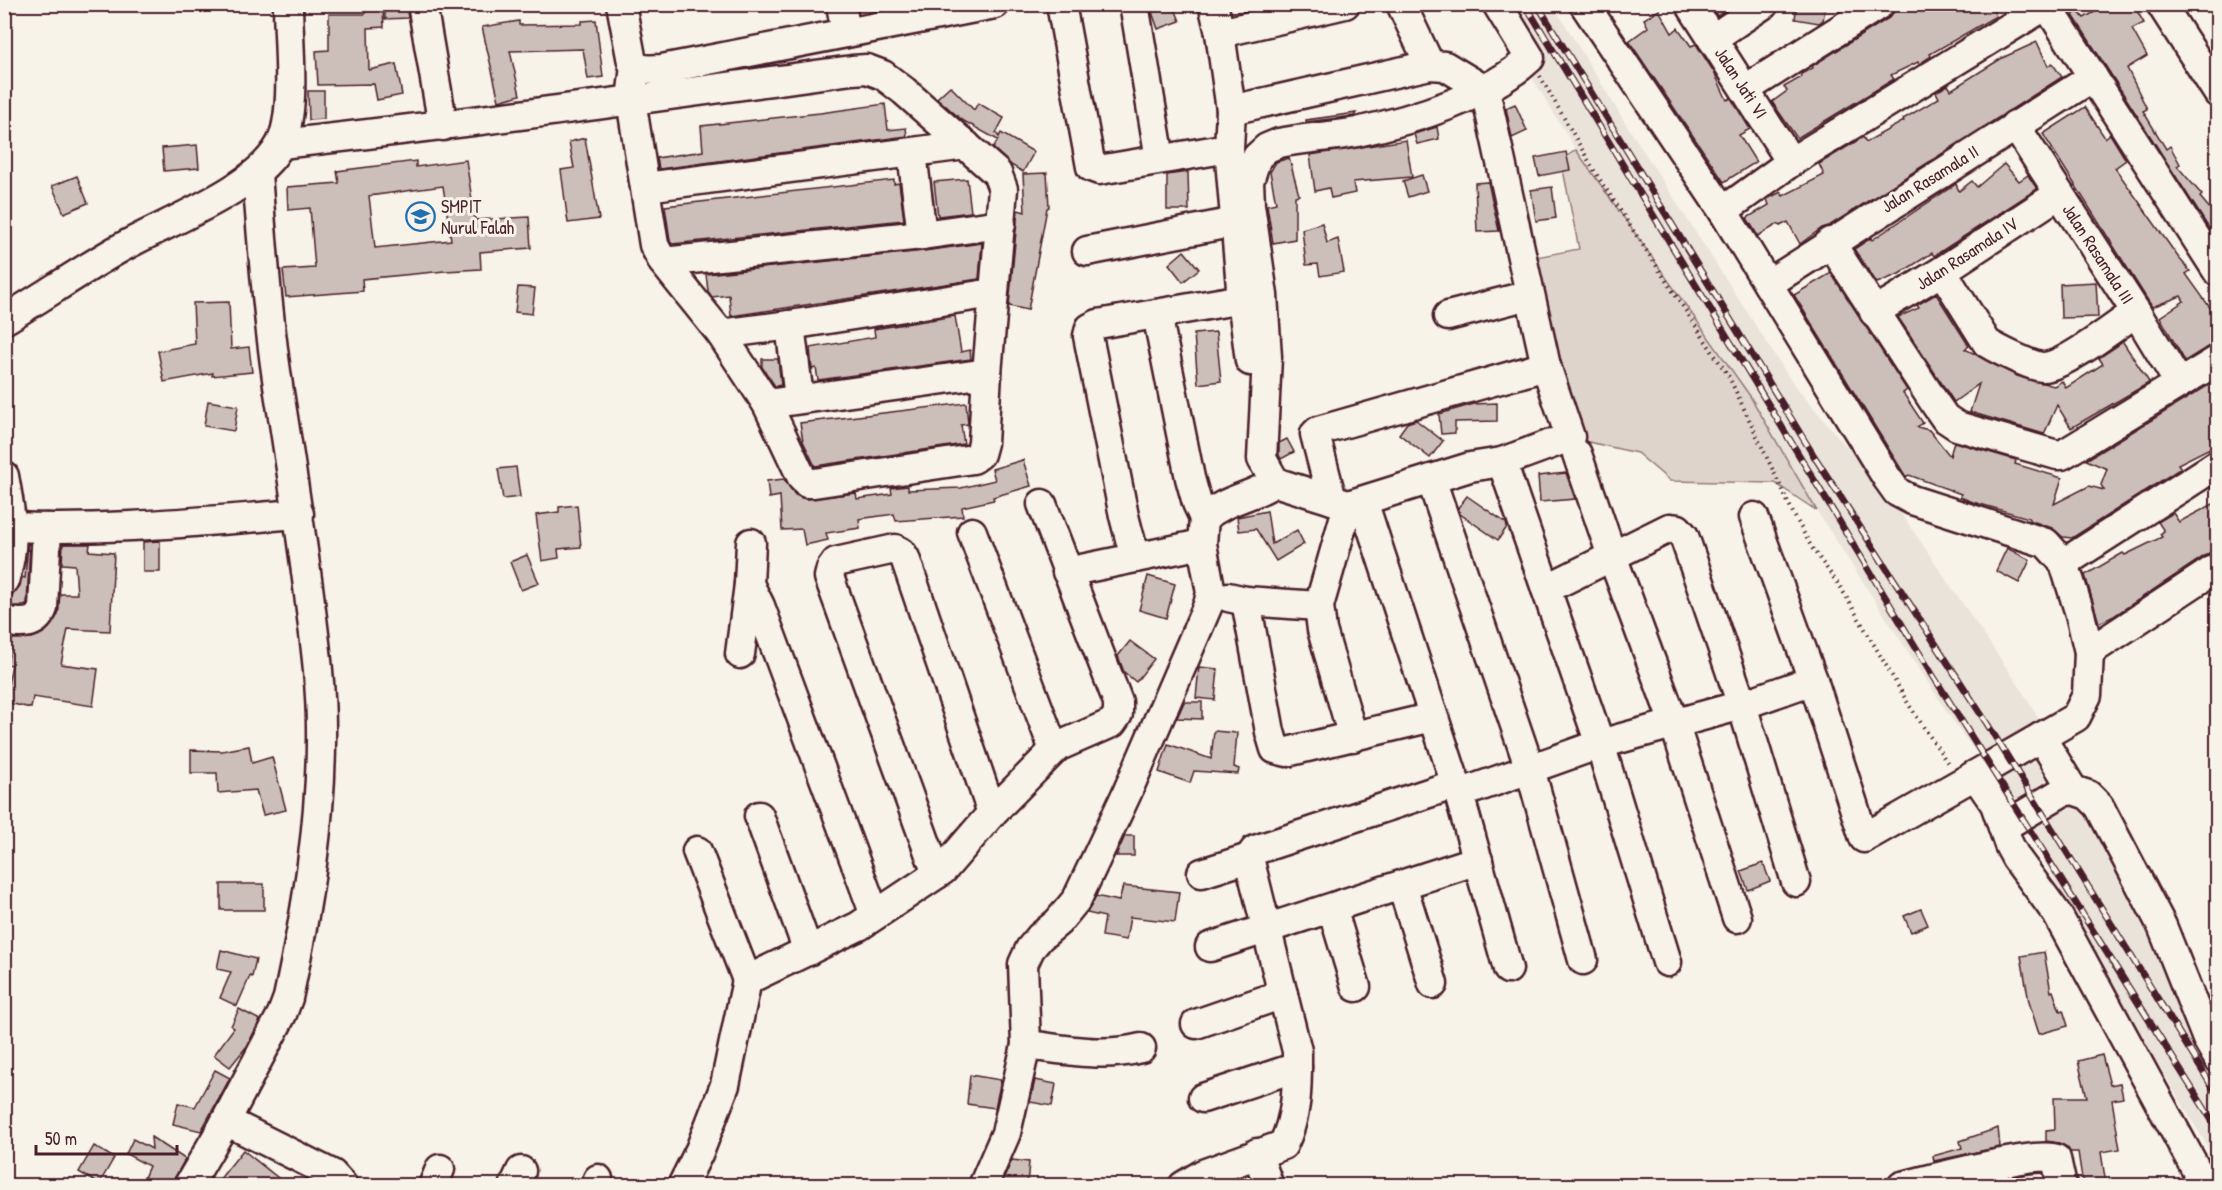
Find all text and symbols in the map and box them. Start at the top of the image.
street label: Jalan Jati VI [1709,42,1774,123]
street label: Jalan Rasamala II [1876,139,1983,219]
place label: SMPIT Nurul Falah [441,194,514,240]
street label: Jalan Rasamala III [2057,199,2140,309]
school or university icon: SMPIT Nurul Falah [404,201,436,233]
street label: Jalan Rasamala IV [1911,211,2023,296]
scale bar [36,1118,177,1156]
text: 50 m [45,1126,77,1151]

